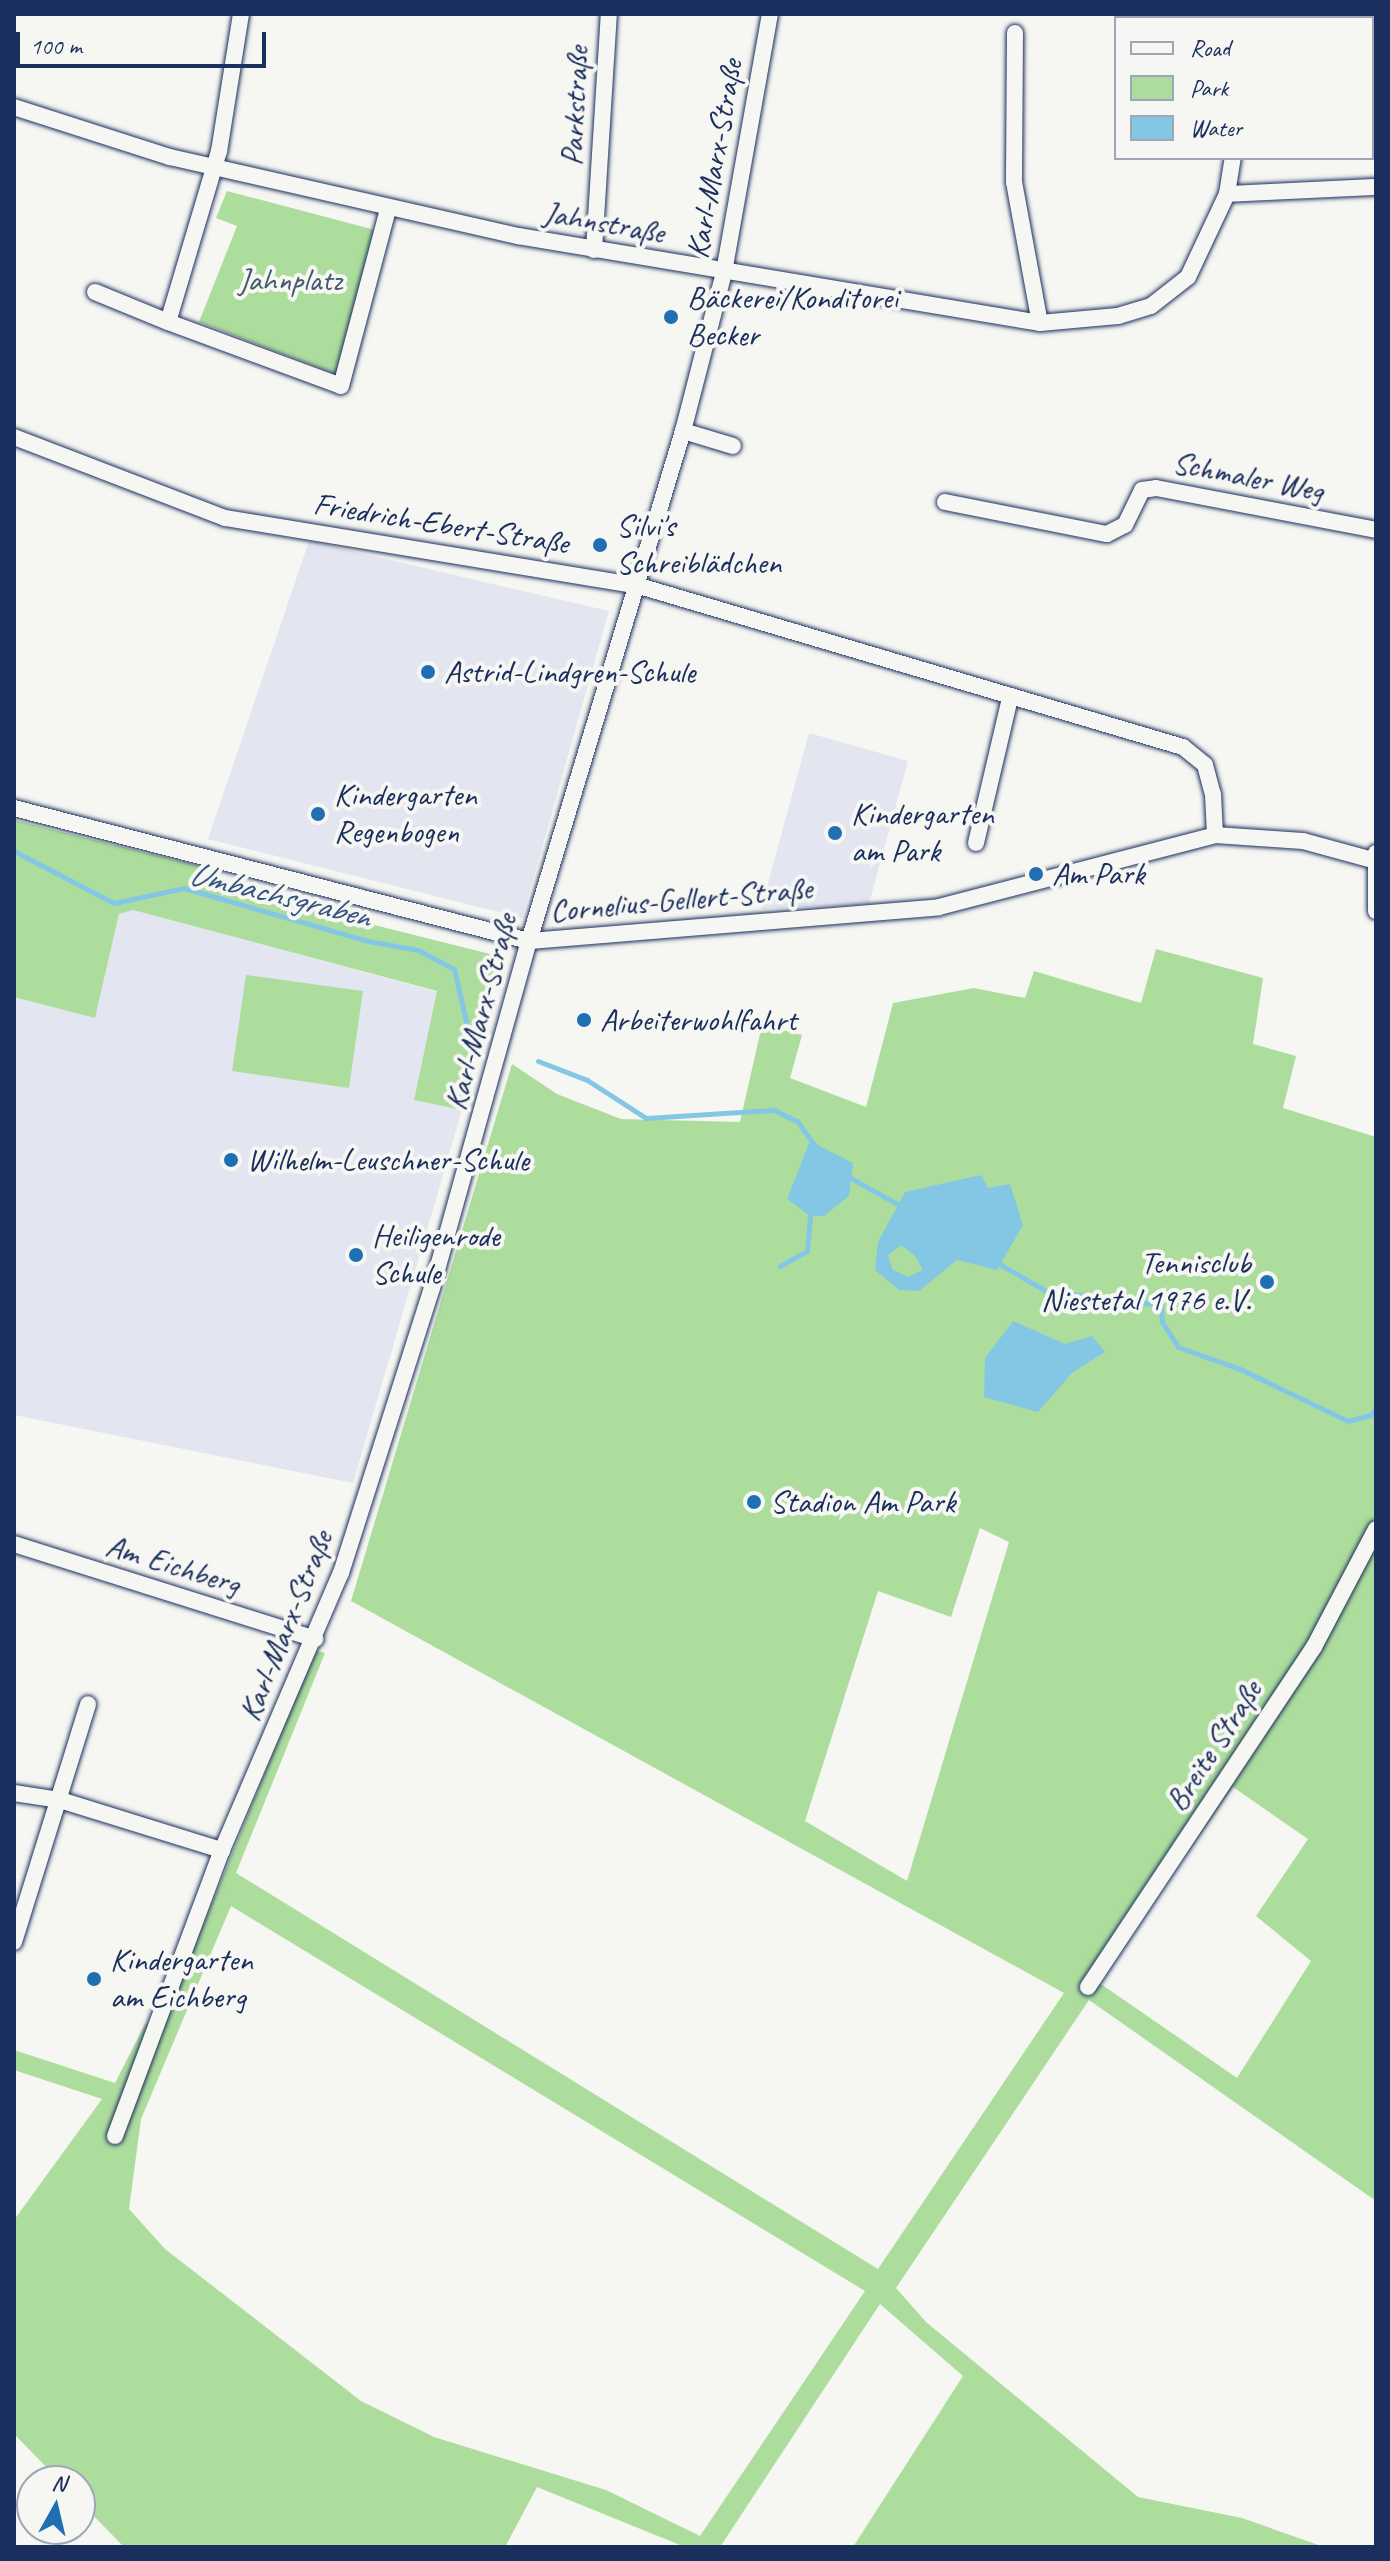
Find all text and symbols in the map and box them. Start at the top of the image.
scale bar [20,16,270,66]
legend [1114,16,1374,160]
text: 100 m [30,31,82,61]
text: Road [1190,33,1230,63]
street label: Parkstraße [553,45,597,167]
street label: Karl-Marx-Straße [679,57,751,261]
text: Park [1190,73,1228,103]
text: Water [1190,113,1242,143]
street label: Jahnstraße [541,194,667,252]
park label: Jahnplatz [238,261,342,299]
place label: Bäckerei/Konditorei Becker [687,280,898,355]
marker: Bäckerei/Konditorei Becker [662,308,680,326]
street label: Schmaler Weg [1169,444,1327,510]
street label: Friedrich-Ebert-Straße [311,485,571,563]
place label: Silvi's Schreiblädchen [616,508,781,583]
marker: Silvi's Schreiblädchen [591,536,609,554]
place label: Astrid-Lindgren-Schule [444,653,695,691]
marker: Astrid-Lindgren-Schule [419,663,437,681]
place label: Kindergarten Regenbogen [334,777,477,852]
place label: Kindergarten am Park [851,796,994,871]
marker: Kindergarten Regenbogen [309,805,327,823]
marker: Kindergarten am Park [826,824,844,842]
water label: Umbachsgraben [185,852,375,936]
place label: Am Park [1052,855,1144,893]
marker: Am Park [1027,865,1045,883]
street label: Cornelius-Gellert-Straße [548,869,814,931]
street label: Karl-Marx-Straße [436,910,526,1114]
place label: Arbeiterwohlfahrt [600,1001,797,1039]
marker: Arbeiterwohlfahrt [575,1011,593,1029]
place label: Wilhelm-Leuschner-Schule [247,1141,529,1179]
marker: Wilhelm-Leuschner-Schule [222,1151,240,1169]
place label: Heiligenrode Schule [372,1218,500,1293]
place label: Tennisclub Niestetal 1976 e.V. [1041,1245,1251,1320]
marker: Heiligenrode Schule [347,1246,365,1264]
marker: Tennisclub Niestetal 1976 e.V. [1258,1273,1276,1291]
place label: Stadion Am Park [770,1483,955,1521]
marker: Stadion Am Park [745,1493,763,1511]
street label: Karl-Marx-Straße [230,1525,342,1727]
street label: Am Eichberg [102,1527,244,1603]
street label: Breite Straße [1157,1673,1271,1819]
place label: Kindergarten am Eichberg [110,1942,253,2017]
marker: Kindergarten am Eichberg [85,1970,103,1988]
north arrow [16,2465,96,2545]
text: N [50,2468,68,2498]

